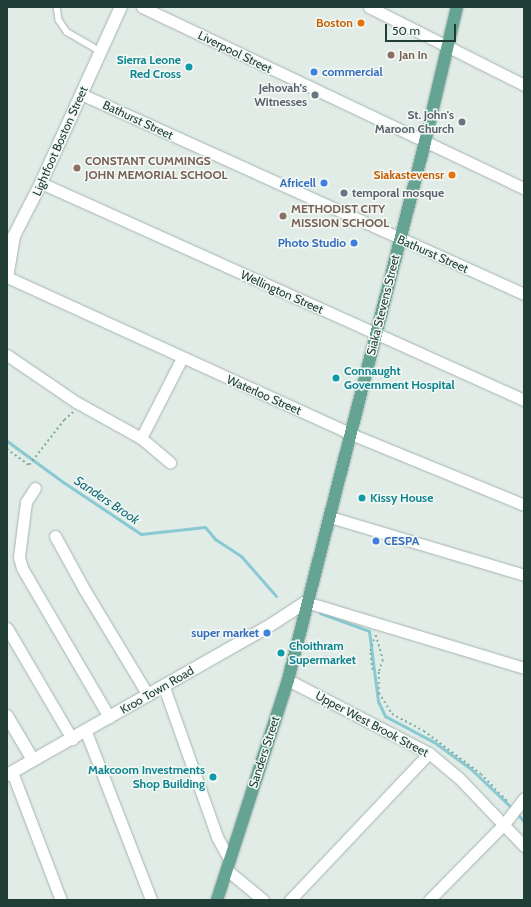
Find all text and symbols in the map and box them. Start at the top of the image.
place label: Boston [316,16,353,30]
scale bar [387,16,458,42]
marker: Boston [356,18,366,28]
text: 50 m [392,23,420,38]
street label: Liverpool Street [196,28,274,76]
place label: Jan In [399,48,427,62]
marker: Jan In [386,50,396,60]
place label: Sierra Leone Red Cross [117,53,181,81]
marker: Sierra Leone Red Cross [184,62,194,72]
place label: commercial [322,65,383,79]
marker: commercial [309,67,319,77]
place label: Jehovah’s Witnesses [254,81,307,109]
street label: Lightfoot Boston Street [29,84,91,198]
marker: Jehovah’s Witnesses [310,90,320,100]
street label: Bathurst Street [101,97,175,143]
place label: St. John's Maroon Church [375,108,454,136]
marker: St. John's Maroon Church [457,117,467,127]
place label: CONSTANT CUMMINGS JOHN MEMORIAL SCHOOL [85,154,228,182]
marker: CONSTANT CUMMINGS JOHN MEMORIAL SCHOOL [72,163,82,173]
place label: Siakastevensr [374,168,444,182]
marker: Siakastevensr [447,170,457,180]
place label: Africell [280,176,316,190]
marker: Africell [319,178,329,188]
place label: temporal mosque [352,186,444,200]
marker: temporal mosque [339,188,349,198]
place label: METHODIST CITY MISSION SCHOOL [291,202,389,230]
marker: METHODIST CITY MISSION SCHOOL [278,211,288,221]
street label: Bathurst Street [395,232,471,276]
place label: Photo Studio [278,236,346,250]
marker: Photo Studio [349,238,359,248]
street label: Siaka Stevens Street [364,253,402,357]
street label: Wellington Street [239,267,325,317]
place label: Connaught Government Hospital [344,364,455,392]
street label: Waterloo Street [225,372,303,418]
marker: Connaught Government Hospital [331,373,341,383]
water label: Sanders Brook [71,473,143,527]
place label: Kissy House [370,491,433,505]
marker: Kissy House [357,493,367,503]
place label: CESPA [384,534,419,548]
marker: CESPA [371,536,381,546]
place label: super market [191,626,259,640]
marker: super market [262,628,272,638]
place label: Choithram Supermarket [289,639,356,667]
marker: Choithram Supermarket [276,648,286,658]
street label: Kroo Town Road [118,663,196,717]
street label: Upper West Brook Street [313,688,431,760]
street label: Sanders Street [246,714,282,790]
place label: Makcoom Investments Shop Building [88,763,205,791]
marker: Makcoom Investments Shop Building [208,772,218,782]

